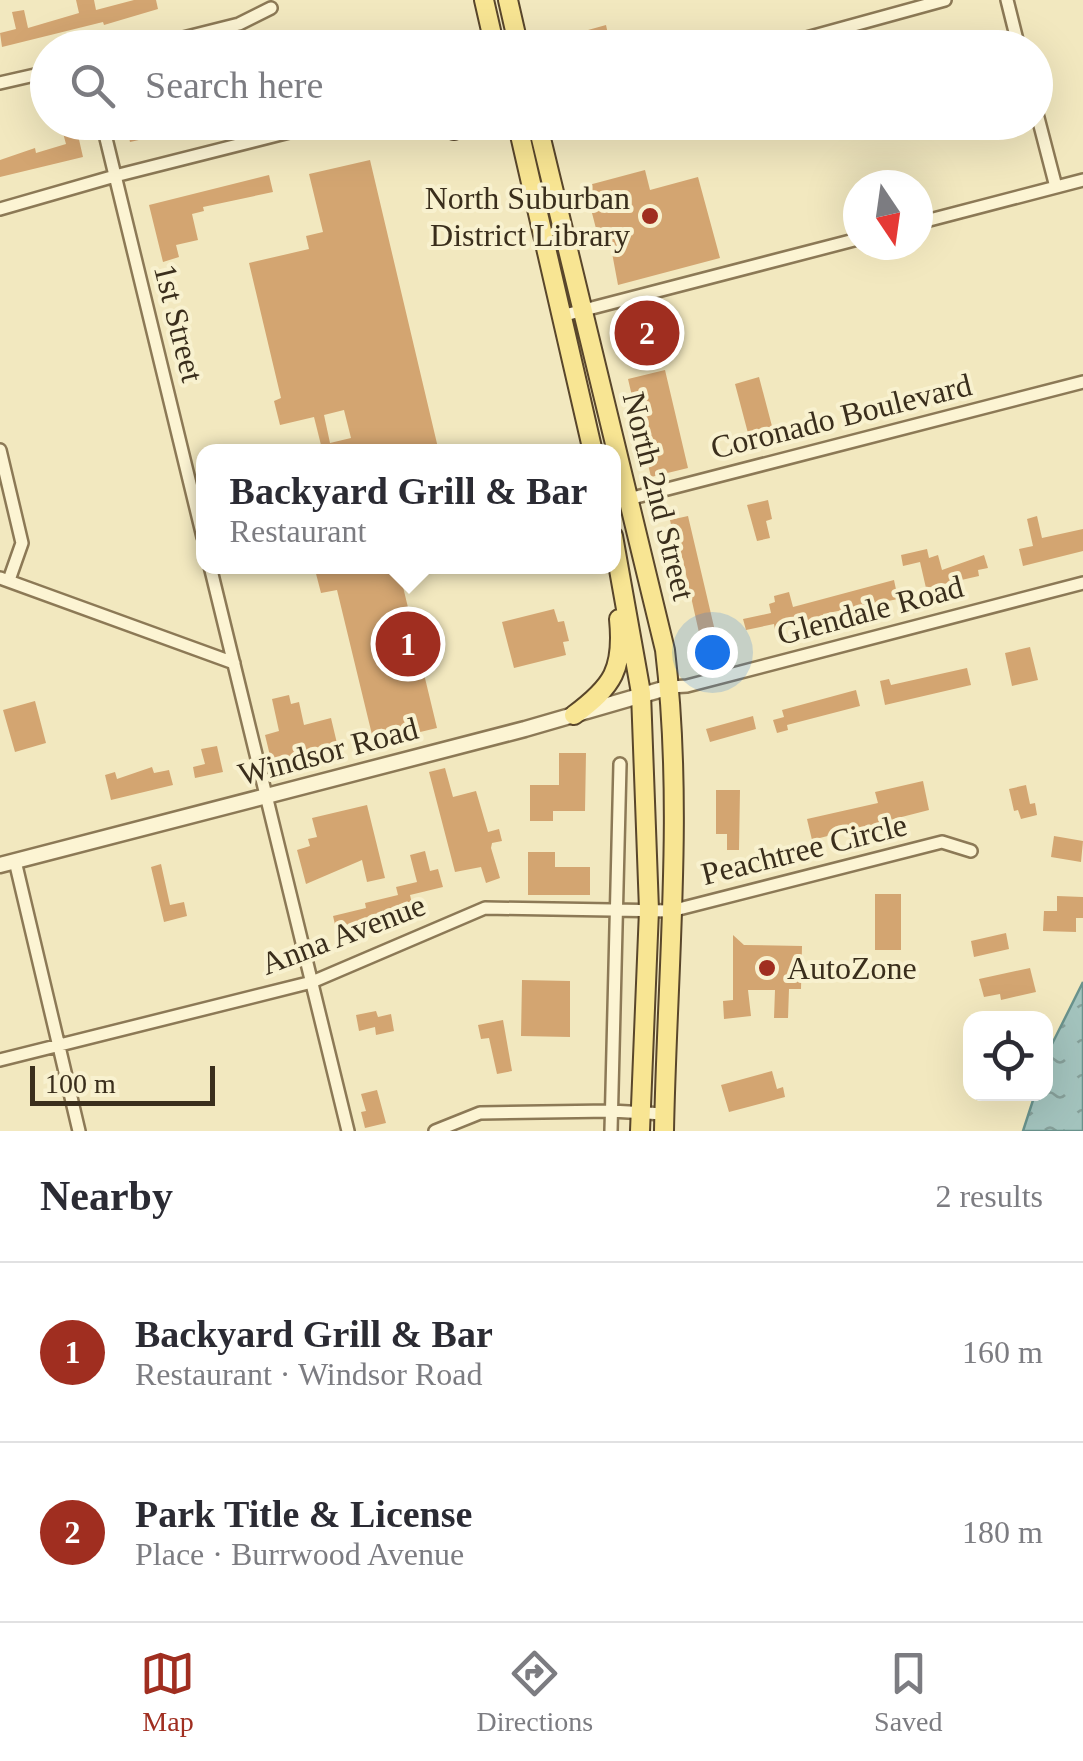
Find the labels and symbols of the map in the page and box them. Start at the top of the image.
north arrow [843,170,933,260]
place label: North Suburban District Library [425,180,630,253]
marker: North Suburban District Library [639,205,661,227]
street label: 1st Street [147,260,211,386]
pin: 2 [614,296,680,370]
street label: Coronado Boulevard [707,366,975,466]
street label: North 2nd Street [616,388,702,604]
street label: Glendale Road [773,568,967,652]
pin: 1 [376,606,440,682]
your location [687,627,738,678]
street label: Windsor Road [234,710,422,792]
street label: Peachtree Circle [697,806,911,892]
street label: Anna Avenue [256,886,430,982]
place label: AutoZone [787,950,917,986]
marker: AutoZone [756,957,778,979]
scale bar [30,1061,215,1106]

